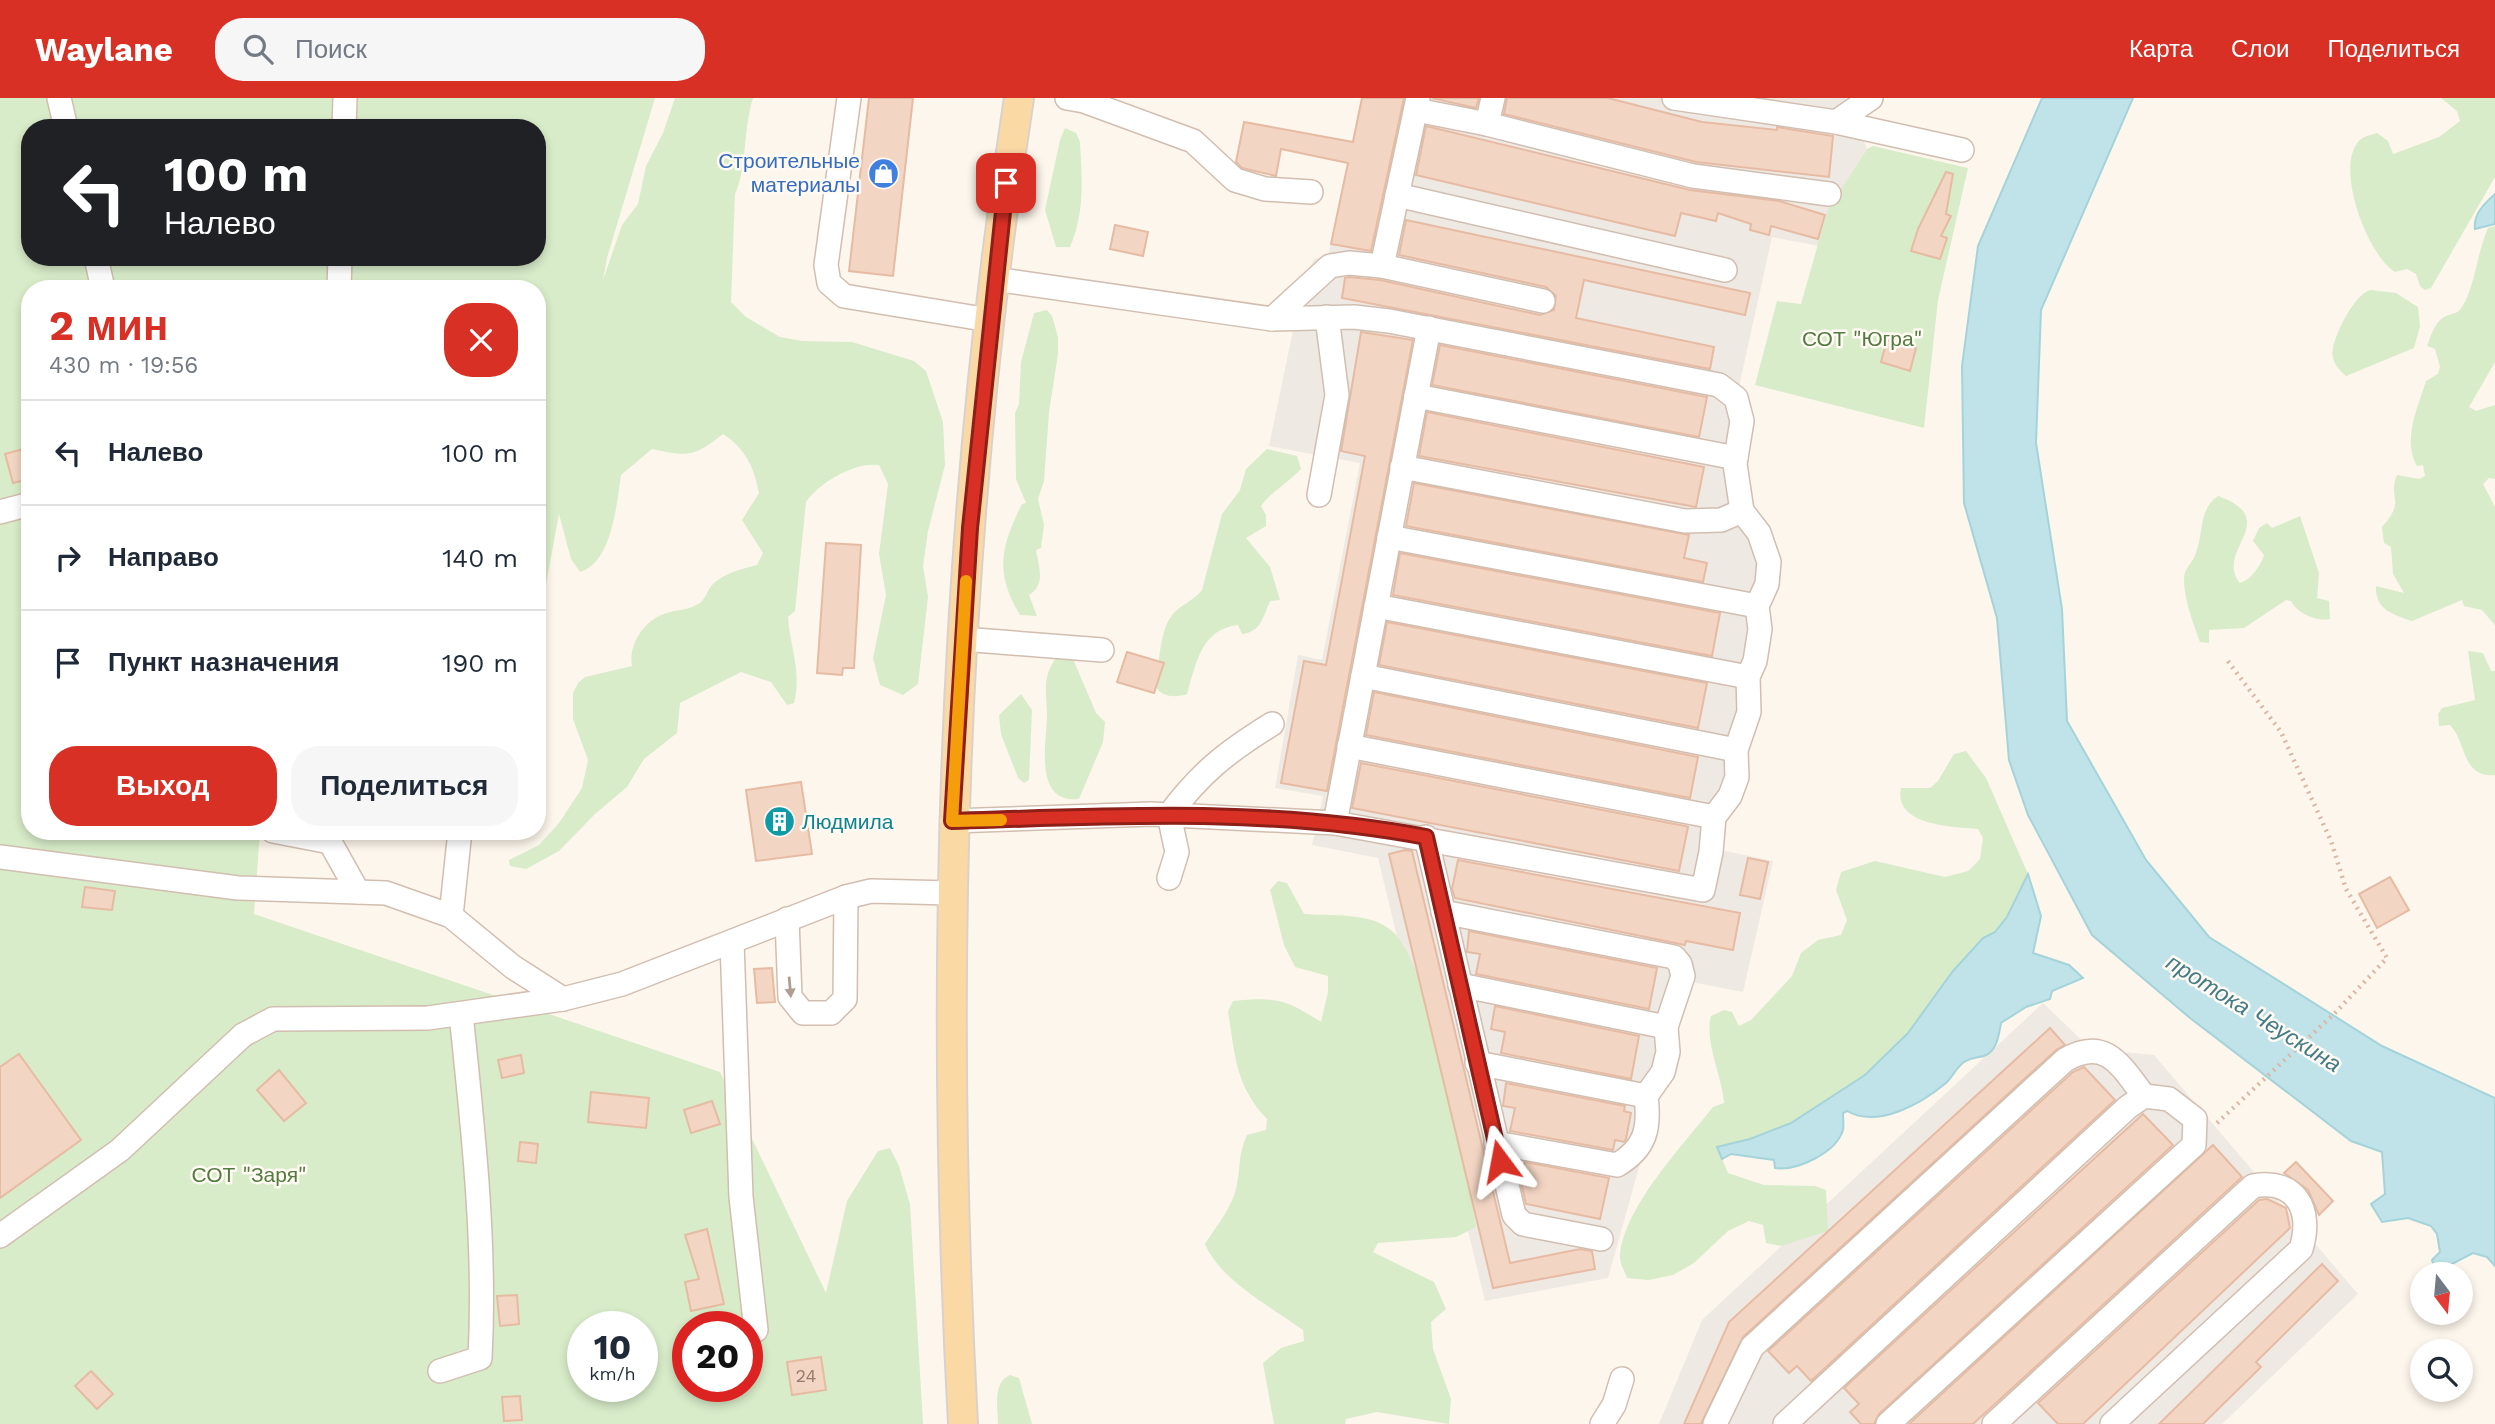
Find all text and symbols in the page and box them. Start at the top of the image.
search box [215,18,705,81]
text: Waylane [35,30,173,69]
icon: search [239,30,277,68]
text: Поиск [295,34,367,64]
text: Карта [2129,35,2193,63]
text: Слои [2231,35,2289,63]
text: Поделиться [2327,35,2460,63]
text: 100 m [164,145,308,203]
icon: left [49,147,140,238]
place label: Строительные материалы [718,148,860,197]
pin [976,153,1036,213]
shop icon: Строительные материалы [866,156,900,190]
icon: arrive [987,164,1025,202]
text: Налево [164,204,276,242]
text: 2 мин [49,301,168,350]
button: close [444,303,518,377]
park label: СОТ "Югра" [1802,326,1922,351]
text: 430 m · 19:56 [49,352,198,379]
icon: left [49,434,87,472]
text: Налево [108,437,203,467]
text: 100 m [442,438,518,468]
icon: right [49,539,87,577]
text: Направо [108,542,219,572]
text: 140 m [442,543,518,573]
icon: arrive [49,644,87,682]
text: Пункт назначения [108,647,339,677]
text: 190 m [442,648,518,678]
button: Выход [49,746,277,826]
button: Поделиться [291,746,518,826]
building icon: Людмила [762,805,796,839]
place label: Людмила [802,809,894,834]
water label: протока Чеускина [2161,949,2346,1078]
one-way arrow [785,976,796,998]
position arrow [1463,1124,1537,1198]
park label: СОТ "Заря" [191,1162,307,1187]
north arrow [2410,1262,2473,1325]
map controls [2410,1262,2473,1402]
speed limit sign: 20 [672,1311,763,1402]
text: 10 [594,1326,631,1368]
button: search [2410,1339,2473,1402]
text: km/h [589,1363,636,1384]
house number: 24 [796,1365,816,1386]

